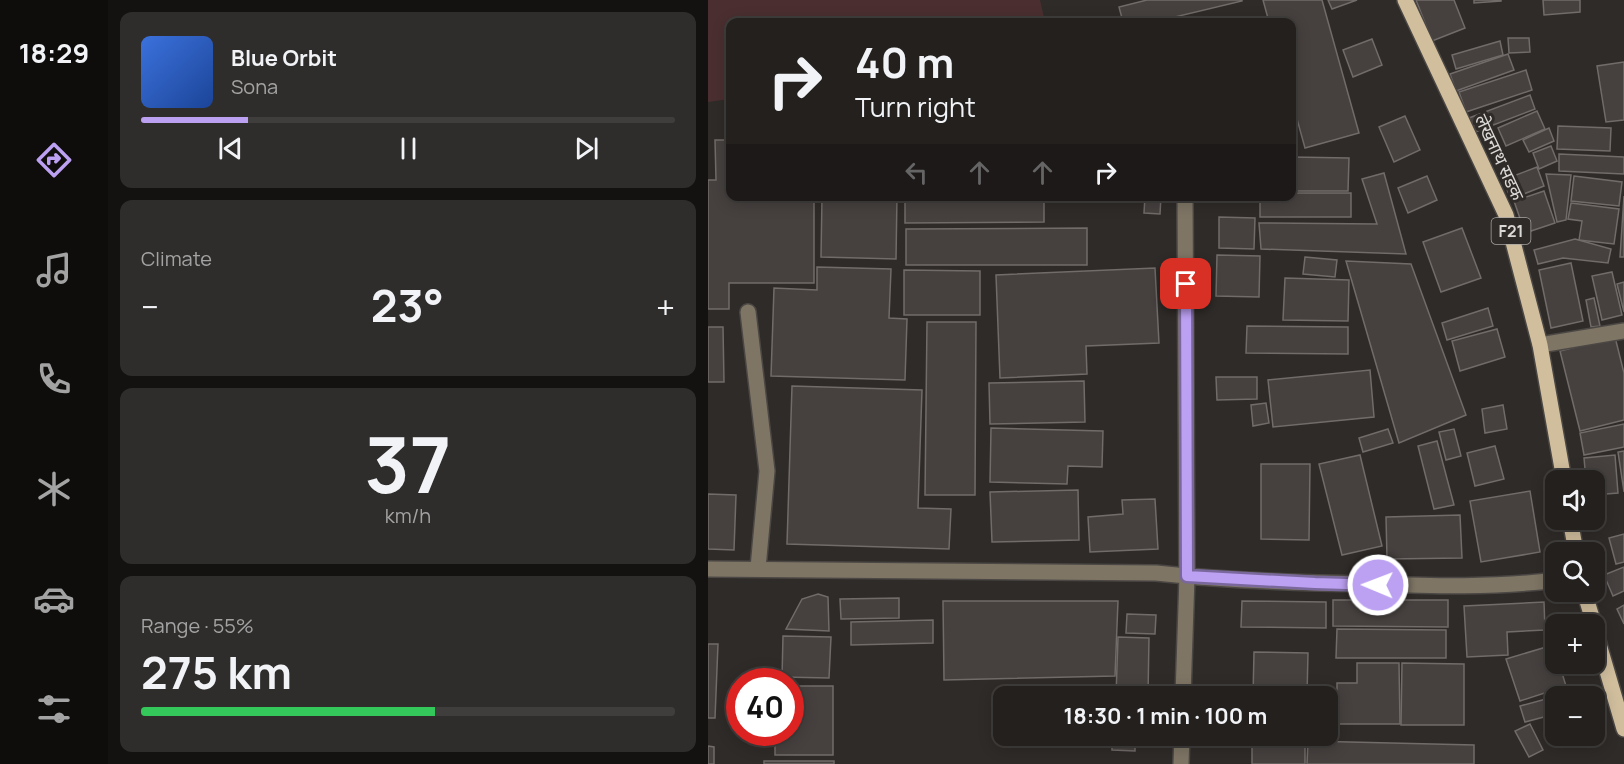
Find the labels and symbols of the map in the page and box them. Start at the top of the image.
street label: लेखनाथ सडक [1470,110,1531,205]
road number: F21 [1492,218,1530,244]
pin [1160,258,1211,309]
position arrow [1346,553,1410,617]
speed limit sign: 40 [726,668,804,746]

